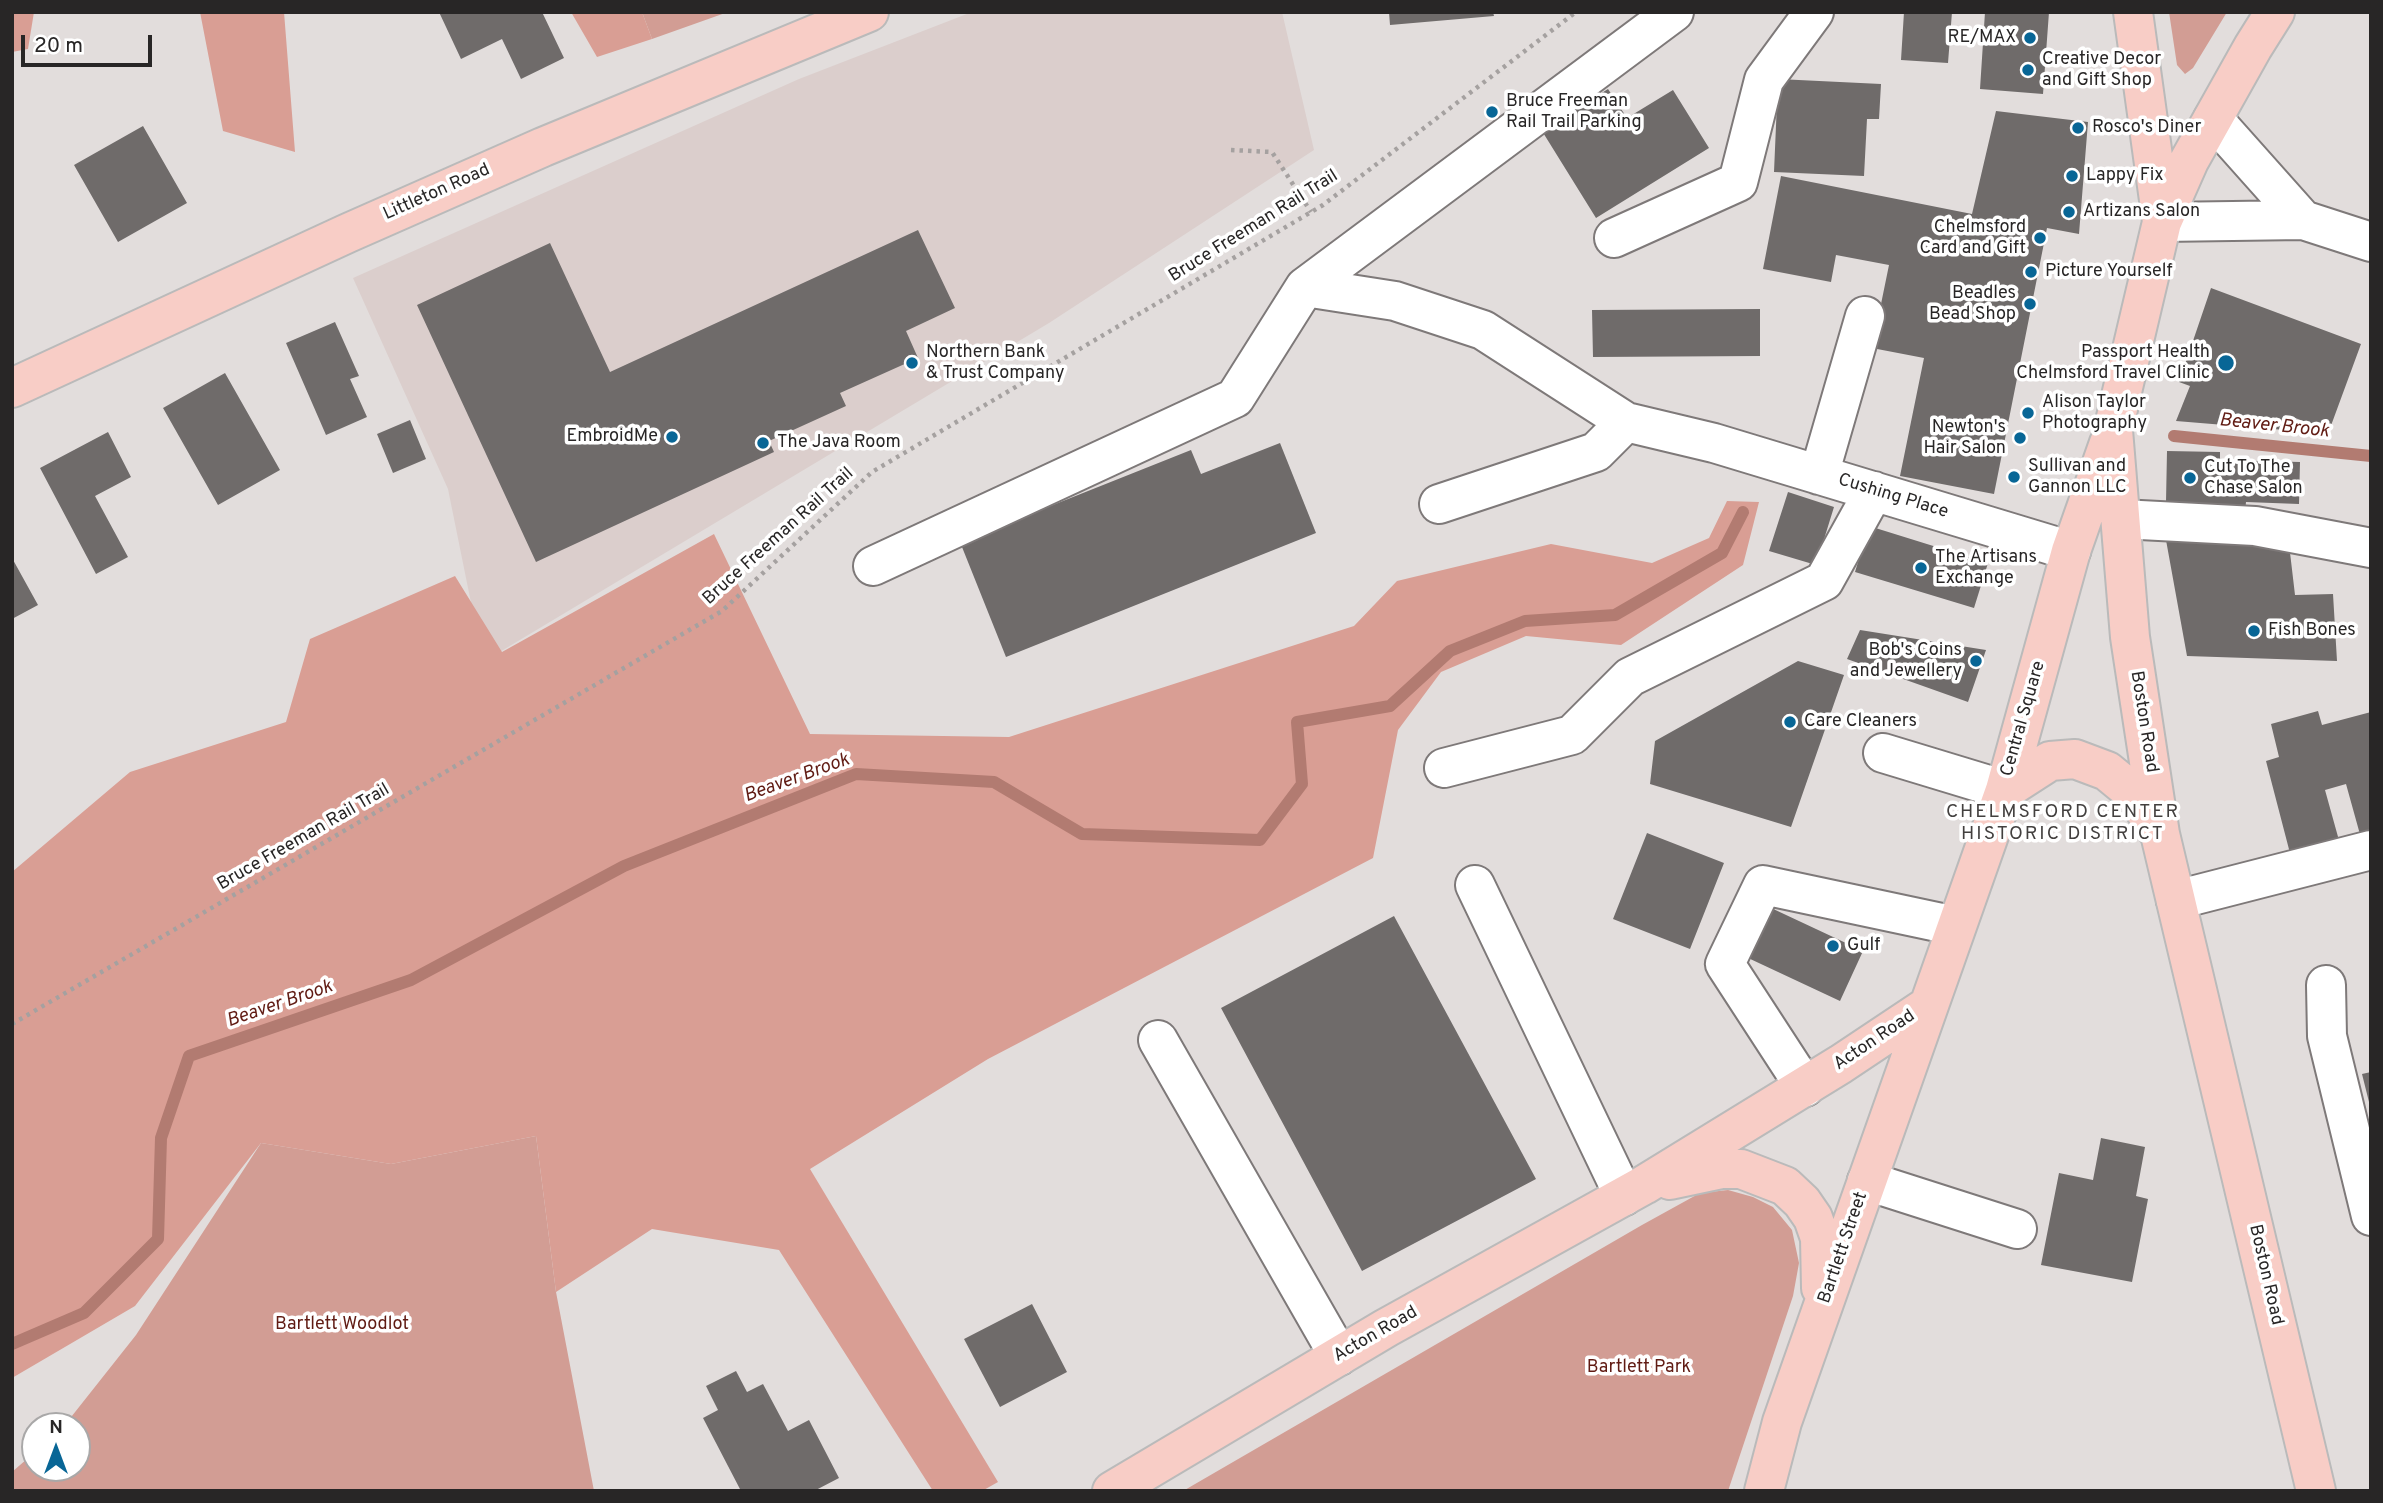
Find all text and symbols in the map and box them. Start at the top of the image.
scale bar [24,21,156,65]
place label: RE/MAX [1948,27,2016,49]
marker: RE/MAX [2022,30,2038,46]
text: 20 m [34,33,83,60]
place label: Creative Decor and Gift Shop [2042,49,2161,92]
marker: Creative Decor and Gift Shop [2020,62,2036,78]
place label: Bruce Freeman Rail Trail Parking [1506,91,1642,134]
marker: Bruce Freeman Rail Trail Parking [1484,104,1500,120]
place label: Rosco's Diner [2092,117,2201,139]
marker: Rosco's Diner [2070,120,2086,136]
street label: Littleton Road [380,160,494,226]
place label: Lappy Fix [2086,165,2164,187]
street label: Bruce Freeman Rail Trail [1165,166,1343,288]
marker: Lappy Fix [2064,168,2080,184]
place label: Artizans Salon [2083,201,2200,223]
marker: Artizans Salon [2061,204,2077,220]
place label: Chelmsford Card and Gift [1919,217,2026,260]
marker: Chelmsford Card and Gift [2032,230,2048,246]
place label: Picture Yourself [2045,261,2172,283]
marker: Picture Yourself [2023,264,2039,280]
place label: Beadles Bead Shop [1929,283,2016,326]
marker: Beadles Bead Shop [2022,296,2038,312]
place label: Northern Bank & Trust Company [926,342,1065,384]
place label: Passport Health Chelmsford Travel Clinic [2016,342,2210,384]
marker: Passport Health Chelmsford Travel Clinic [2216,353,2236,373]
marker: Northern Bank & Trust Company [904,355,920,371]
place label: Alison Taylor Photography [2042,392,2147,434]
marker: Alison Taylor Photography [2020,405,2036,421]
water label: Beaver Brook [2218,410,2330,444]
place label: Newton's Hair Salon [1924,417,2006,460]
place label: EmbroidMe [567,426,658,448]
marker: EmbroidMe [664,429,680,445]
marker: Newton's Hair Salon [2012,430,2028,446]
place label: The Java Room [777,432,901,454]
marker: The Java Room [755,435,771,451]
place label: Sullivan and Gannon LLC [2028,456,2127,498]
place label: Cut To The Chase Salon [2204,457,2303,500]
street label: Bruce Freeman Rail Trail [699,464,859,610]
marker: Sullivan and Gannon LLC [2006,469,2022,485]
street label: Cushing Place [1835,470,1951,524]
marker: Cut To The Chase Salon [2182,470,2198,486]
place label: The Artisans Exchange [1935,547,2037,590]
marker: The Artisans Exchange [1913,560,1929,576]
place label: Fish Bones [2268,620,2356,642]
marker: Fish Bones [2246,623,2262,639]
place label: Bob's Coins and Jewellery [1850,640,1962,682]
marker: Bob's Coins and Jewellery [1968,653,1984,669]
street label: Central Square [1997,659,2051,779]
street label: Boston Road [2124,670,2162,774]
place label: Care Cleaners [1804,711,1917,733]
marker: Care Cleaners [1782,714,1798,730]
water label: Beaver Brook [741,749,853,809]
street label: Bruce Freeman Rail Trail [214,780,394,896]
district label: CHELMSFORD CENTER HISTORIC DISTRICT [1948,802,2178,846]
place label: Gulf [1847,935,1880,957]
marker: Gulf [1825,938,1841,954]
water label: Beaver Brook [224,976,336,1034]
street label: Acton Road [1830,1006,1920,1076]
street label: Bartlett Street [1815,1189,1873,1307]
street label: Boston Road [2243,1223,2287,1327]
street label: Acton Road [1330,1302,1422,1368]
park label: Bartlett Woodlot [275,1314,409,1336]
park label: Bartlett Park [1587,1357,1691,1379]
north arrow [21,1412,91,1482]
text: N [49,1416,63,1440]

